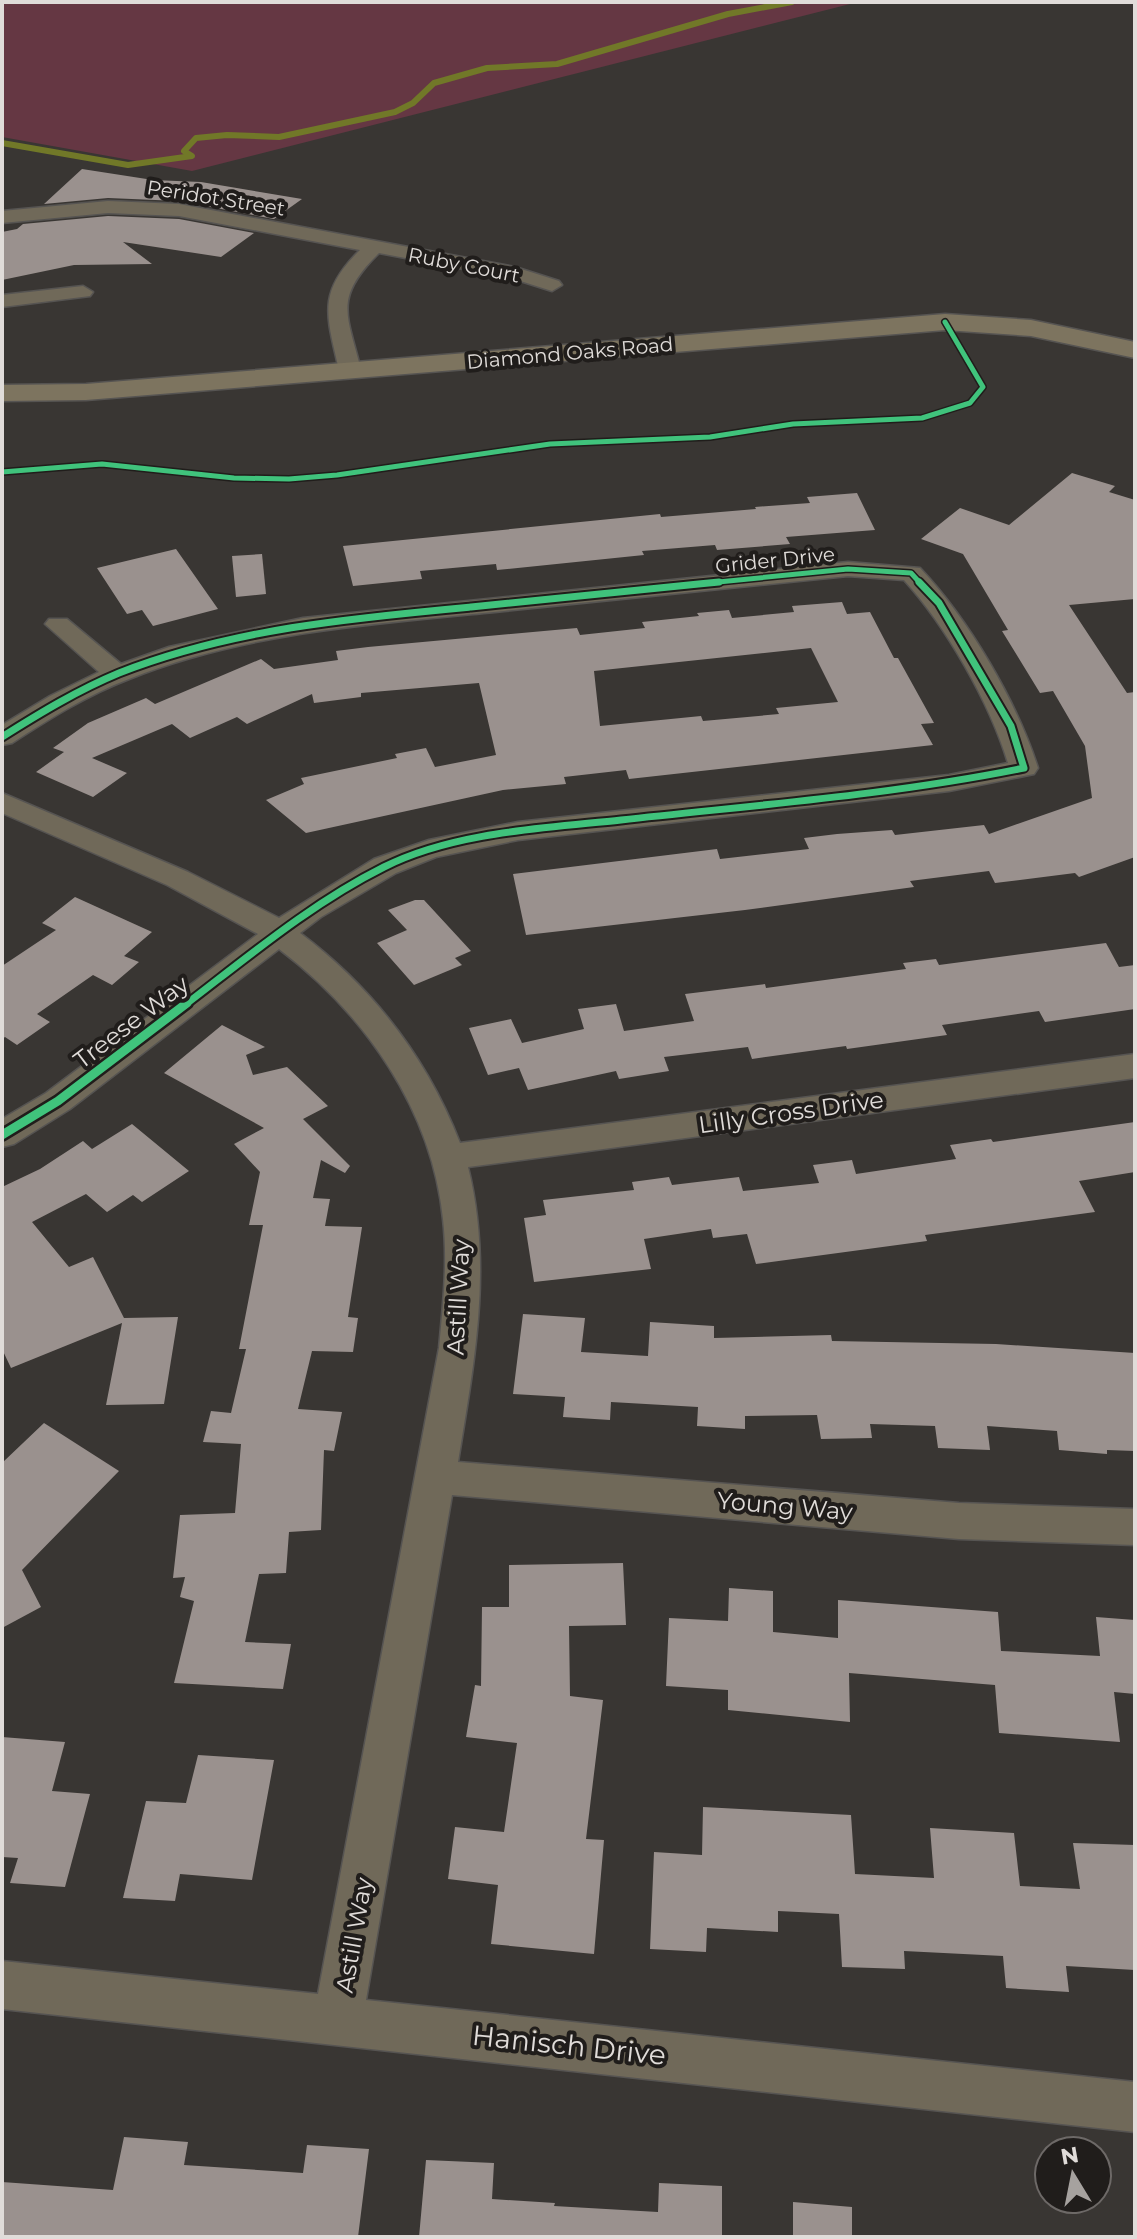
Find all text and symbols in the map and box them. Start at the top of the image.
street label: Peridot Street [145,175,287,221]
street label: Ruby Court [406,242,522,288]
street label: Diamond Oaks Road [466,332,674,374]
street label: Grider Drive [714,542,836,578]
street label: Treese Way [68,969,194,1075]
street label: Lilly Cross Drive [697,1085,885,1139]
street label: Astill Way [440,1238,476,1356]
street label: Young Way [716,1486,854,1526]
street label: Astill Way [330,1875,378,1995]
street label: Hanisch Drive [470,2018,668,2072]
north arrow [1033,2135,1113,2215]
text: N [1059,2141,1081,2171]

